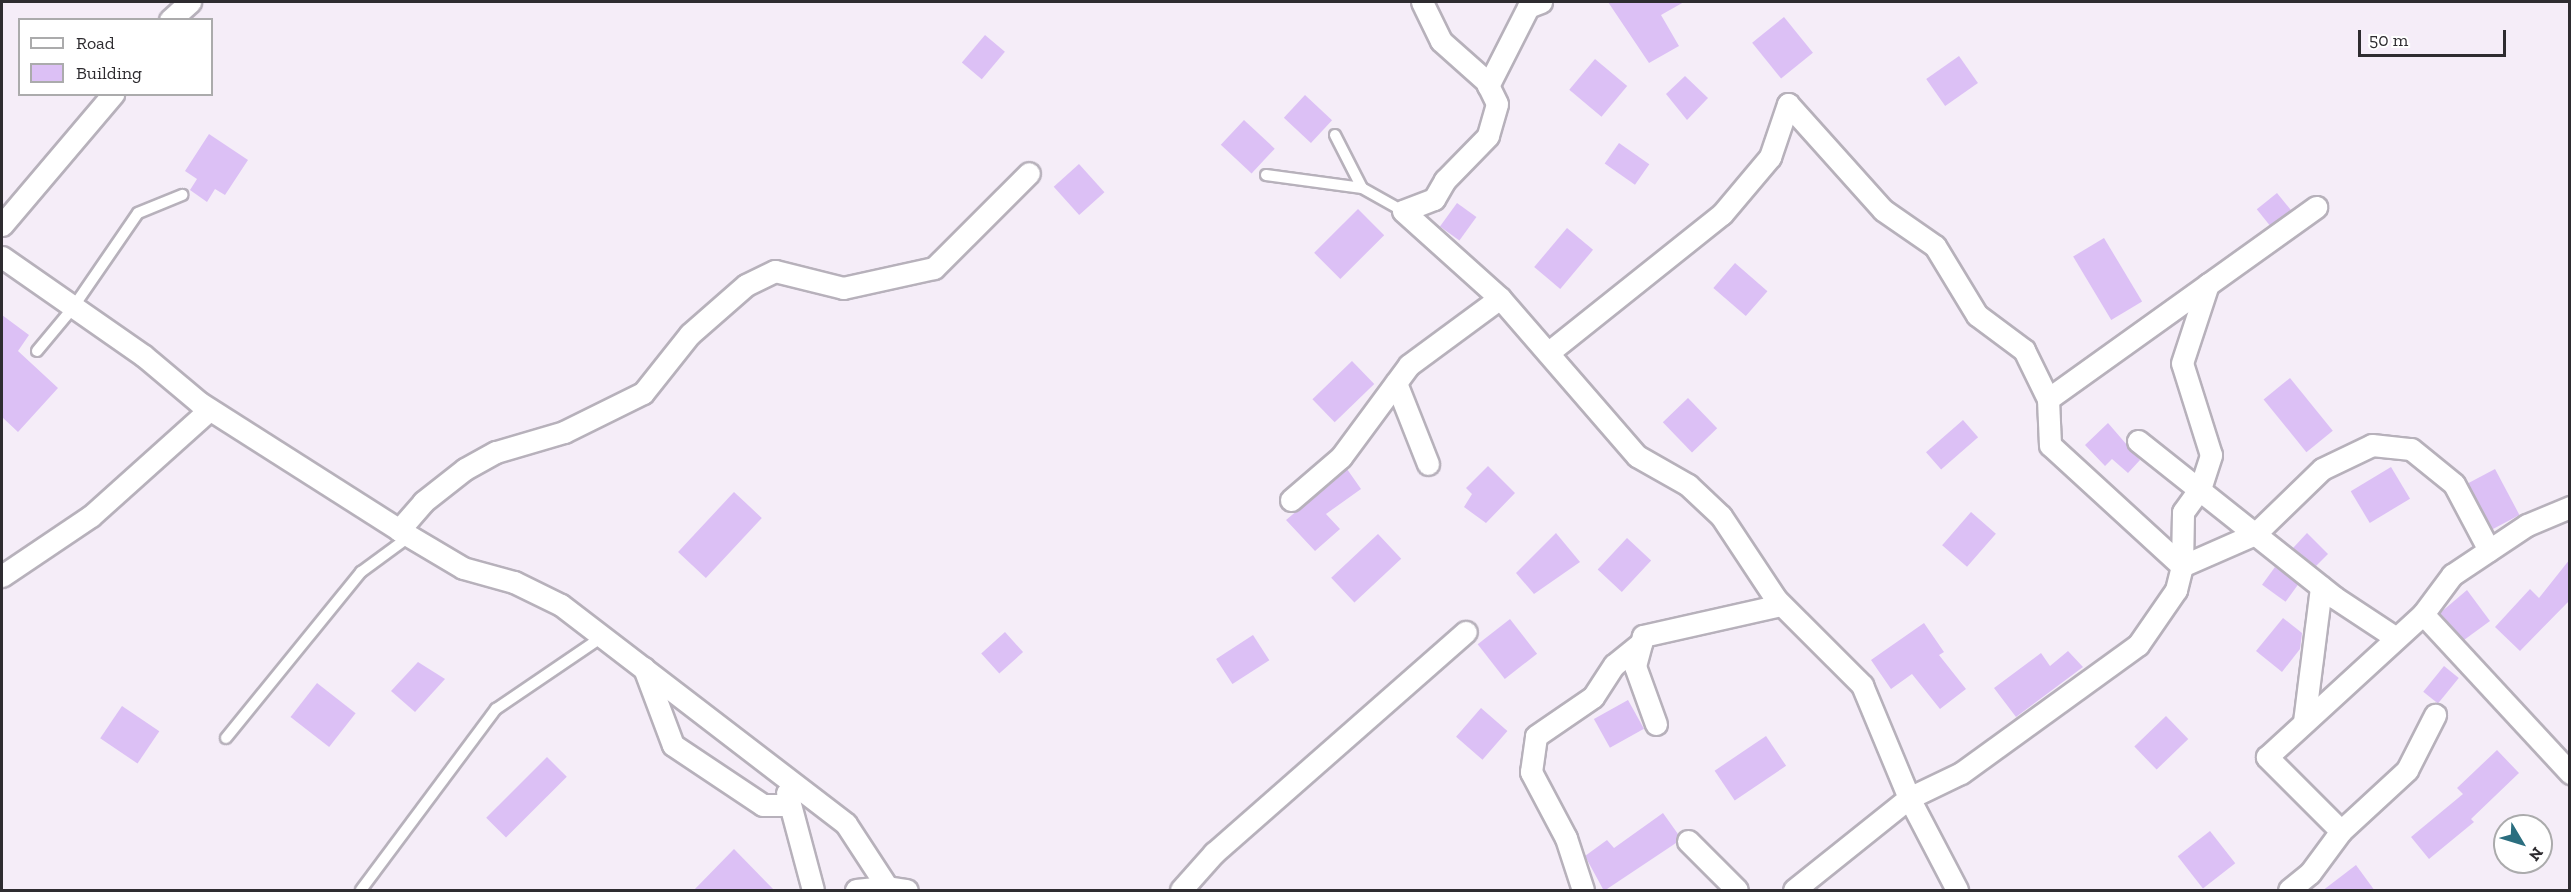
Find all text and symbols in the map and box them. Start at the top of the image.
legend [18,18,213,96]
scale bar [2361,18,2510,56]
text: 50 m [2369,29,2408,51]
text: Road [76,32,115,54]
text: Building [76,62,142,84]
north arrow [2493,814,2553,874]
text: N [2525,844,2547,865]

